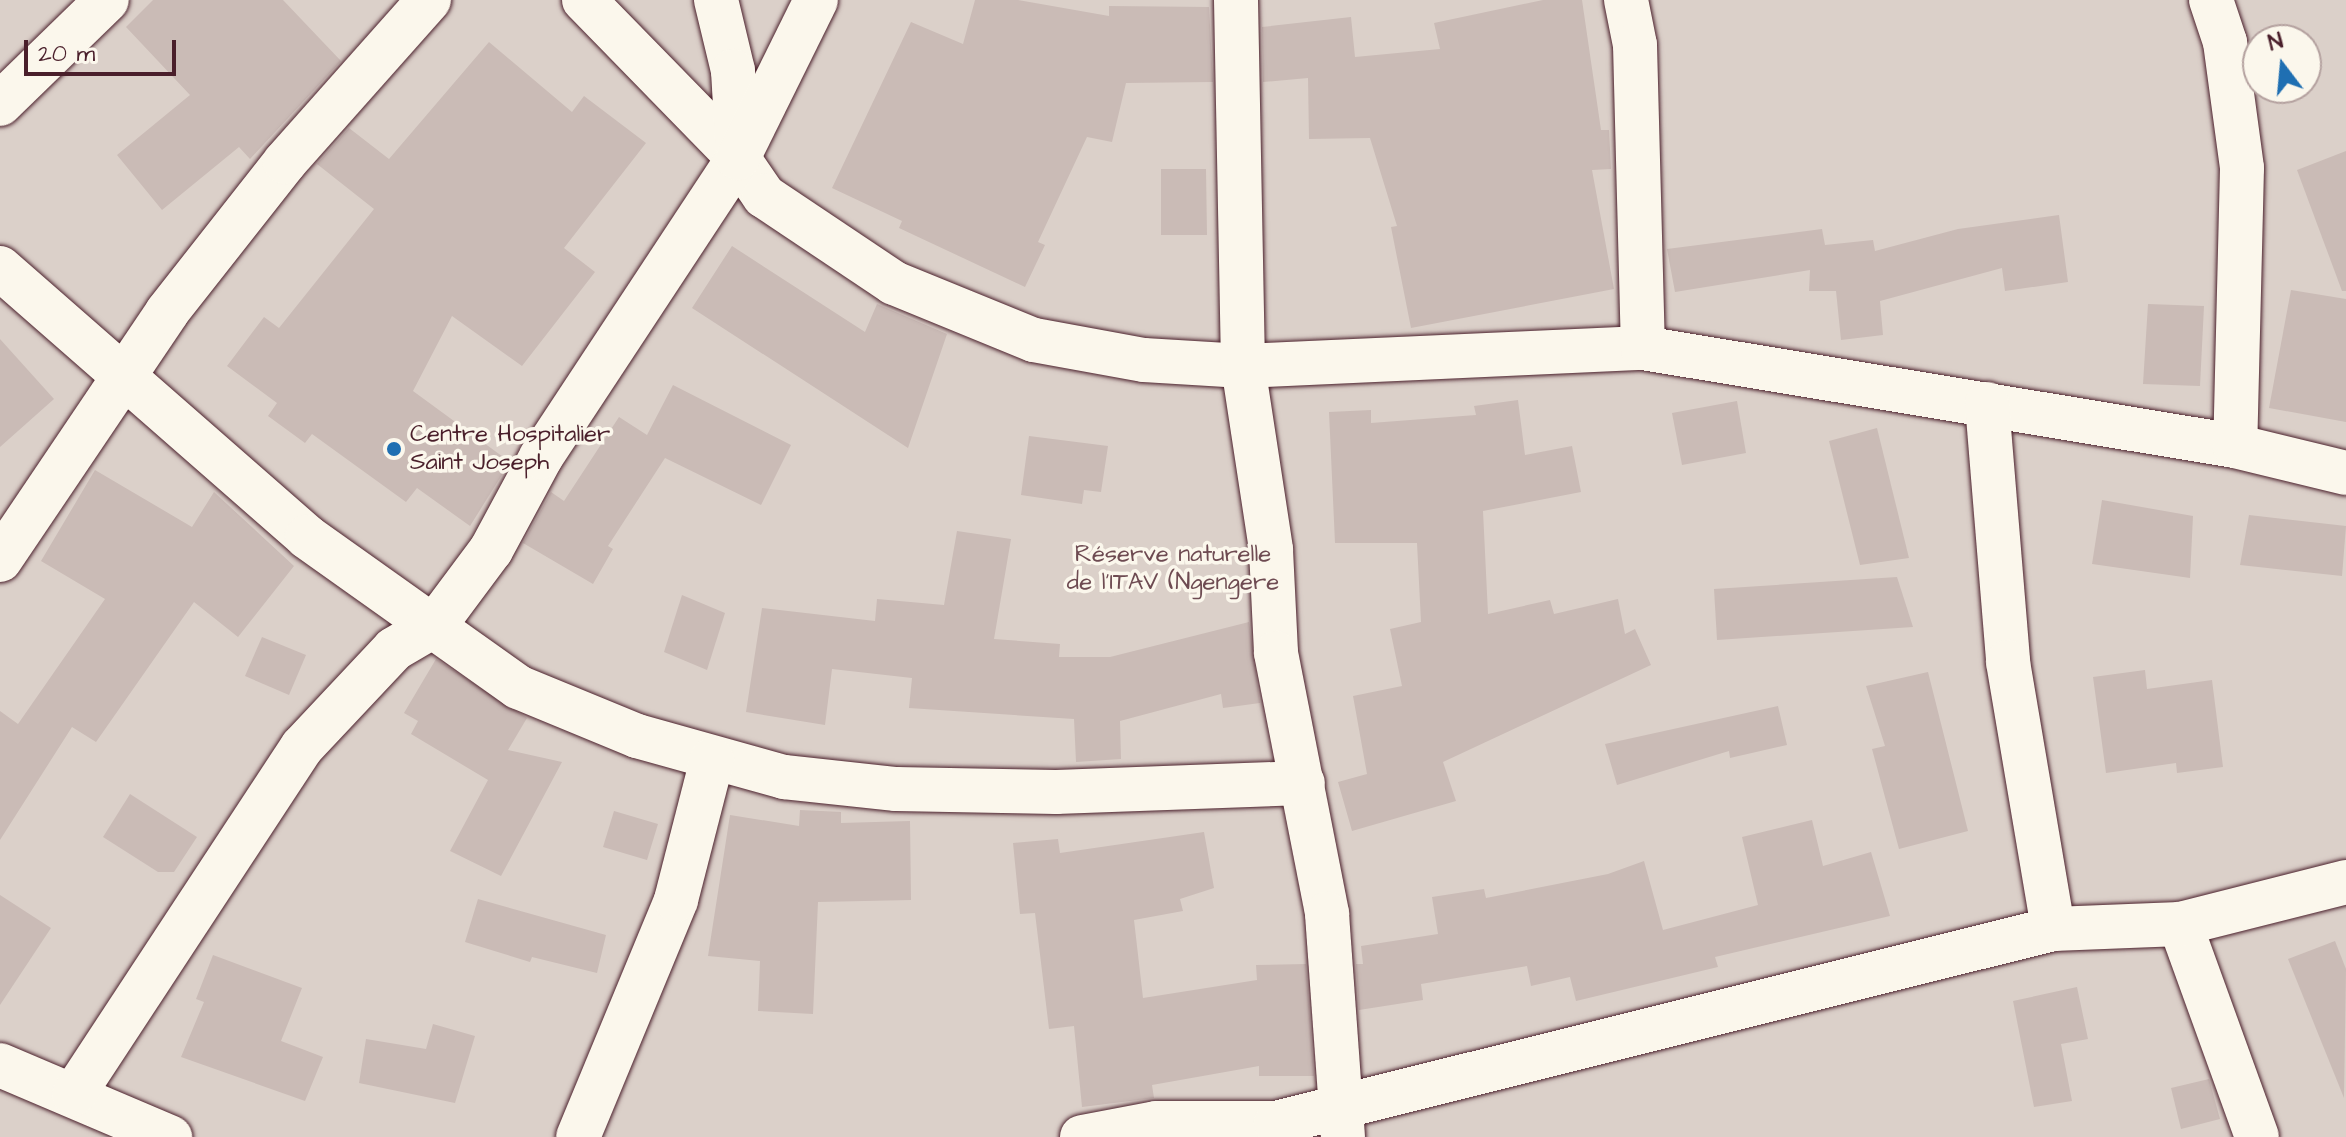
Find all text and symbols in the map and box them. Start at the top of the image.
scale bar [28,24,180,74]
north arrow [2242,24,2322,104]
text: N [2265,26,2287,59]
text: 20 m [38,37,95,71]
place label: Centre Hospitalier Saint Joseph [410,421,610,477]
marker: Centre Hospitalier Saint Joseph [385,440,403,458]
park label: Réserve naturelle de l'ITAV (Ngengere [1067,541,1279,597]

